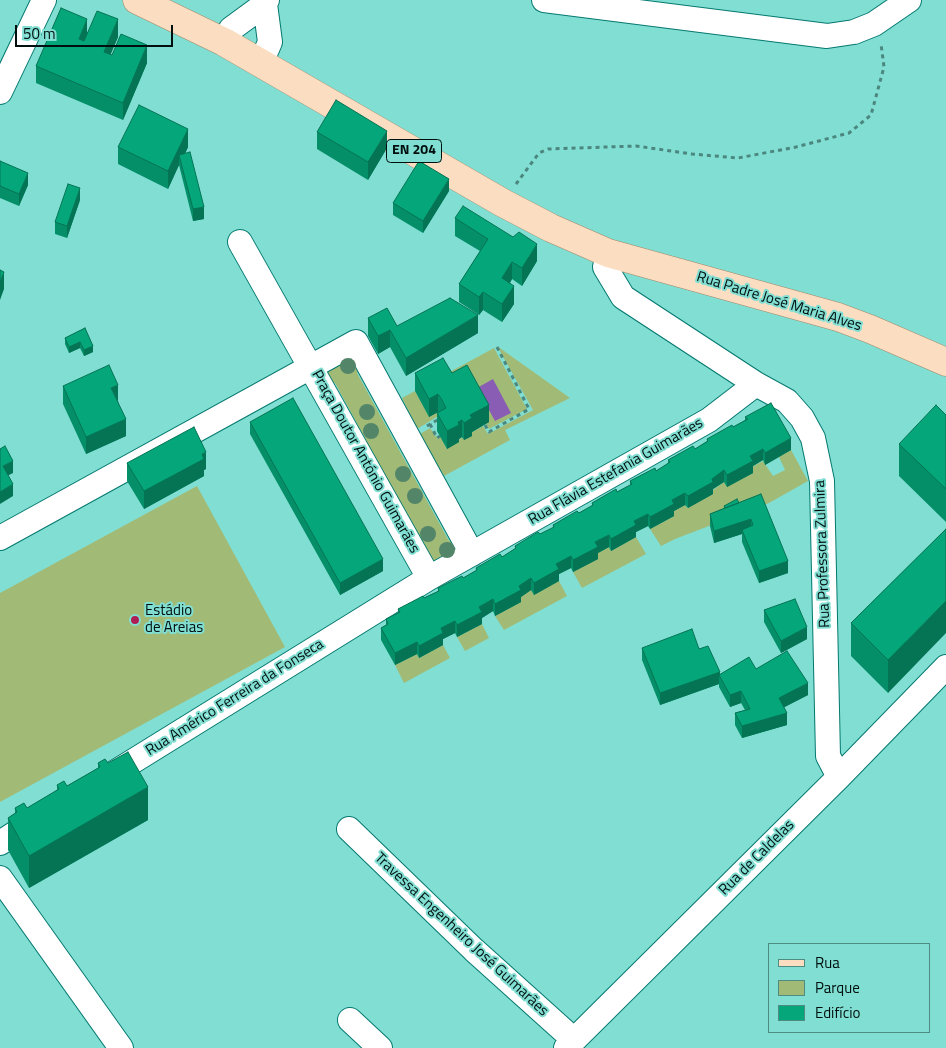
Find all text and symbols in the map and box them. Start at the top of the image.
scale bar [18,15,175,47]
text: 50 m [23,22,56,45]
road number: EN 204 [386,140,442,162]
street label: Rua Padre José Maria Alves [694,268,864,336]
street label: Praça Doutor António Guimarães [307,367,423,557]
street label: Rua Flávia Estefania Guimarães [525,415,707,529]
street label: Rua Professora Zulmira [811,480,835,628]
place label: Estádio de Areias [145,602,203,637]
marker: Estádio de Areias [129,614,141,626]
street label: Rua Américo Ferreira da Fonseca [143,636,327,760]
street label: Rua de Caldelas [715,816,799,900]
street label: Travessa Engenheiro José Guimarães [370,850,552,1020]
legend [768,943,931,1033]
text: Rua [815,951,840,974]
text: Parque [815,976,860,999]
text: Edifício [815,1001,860,1024]

